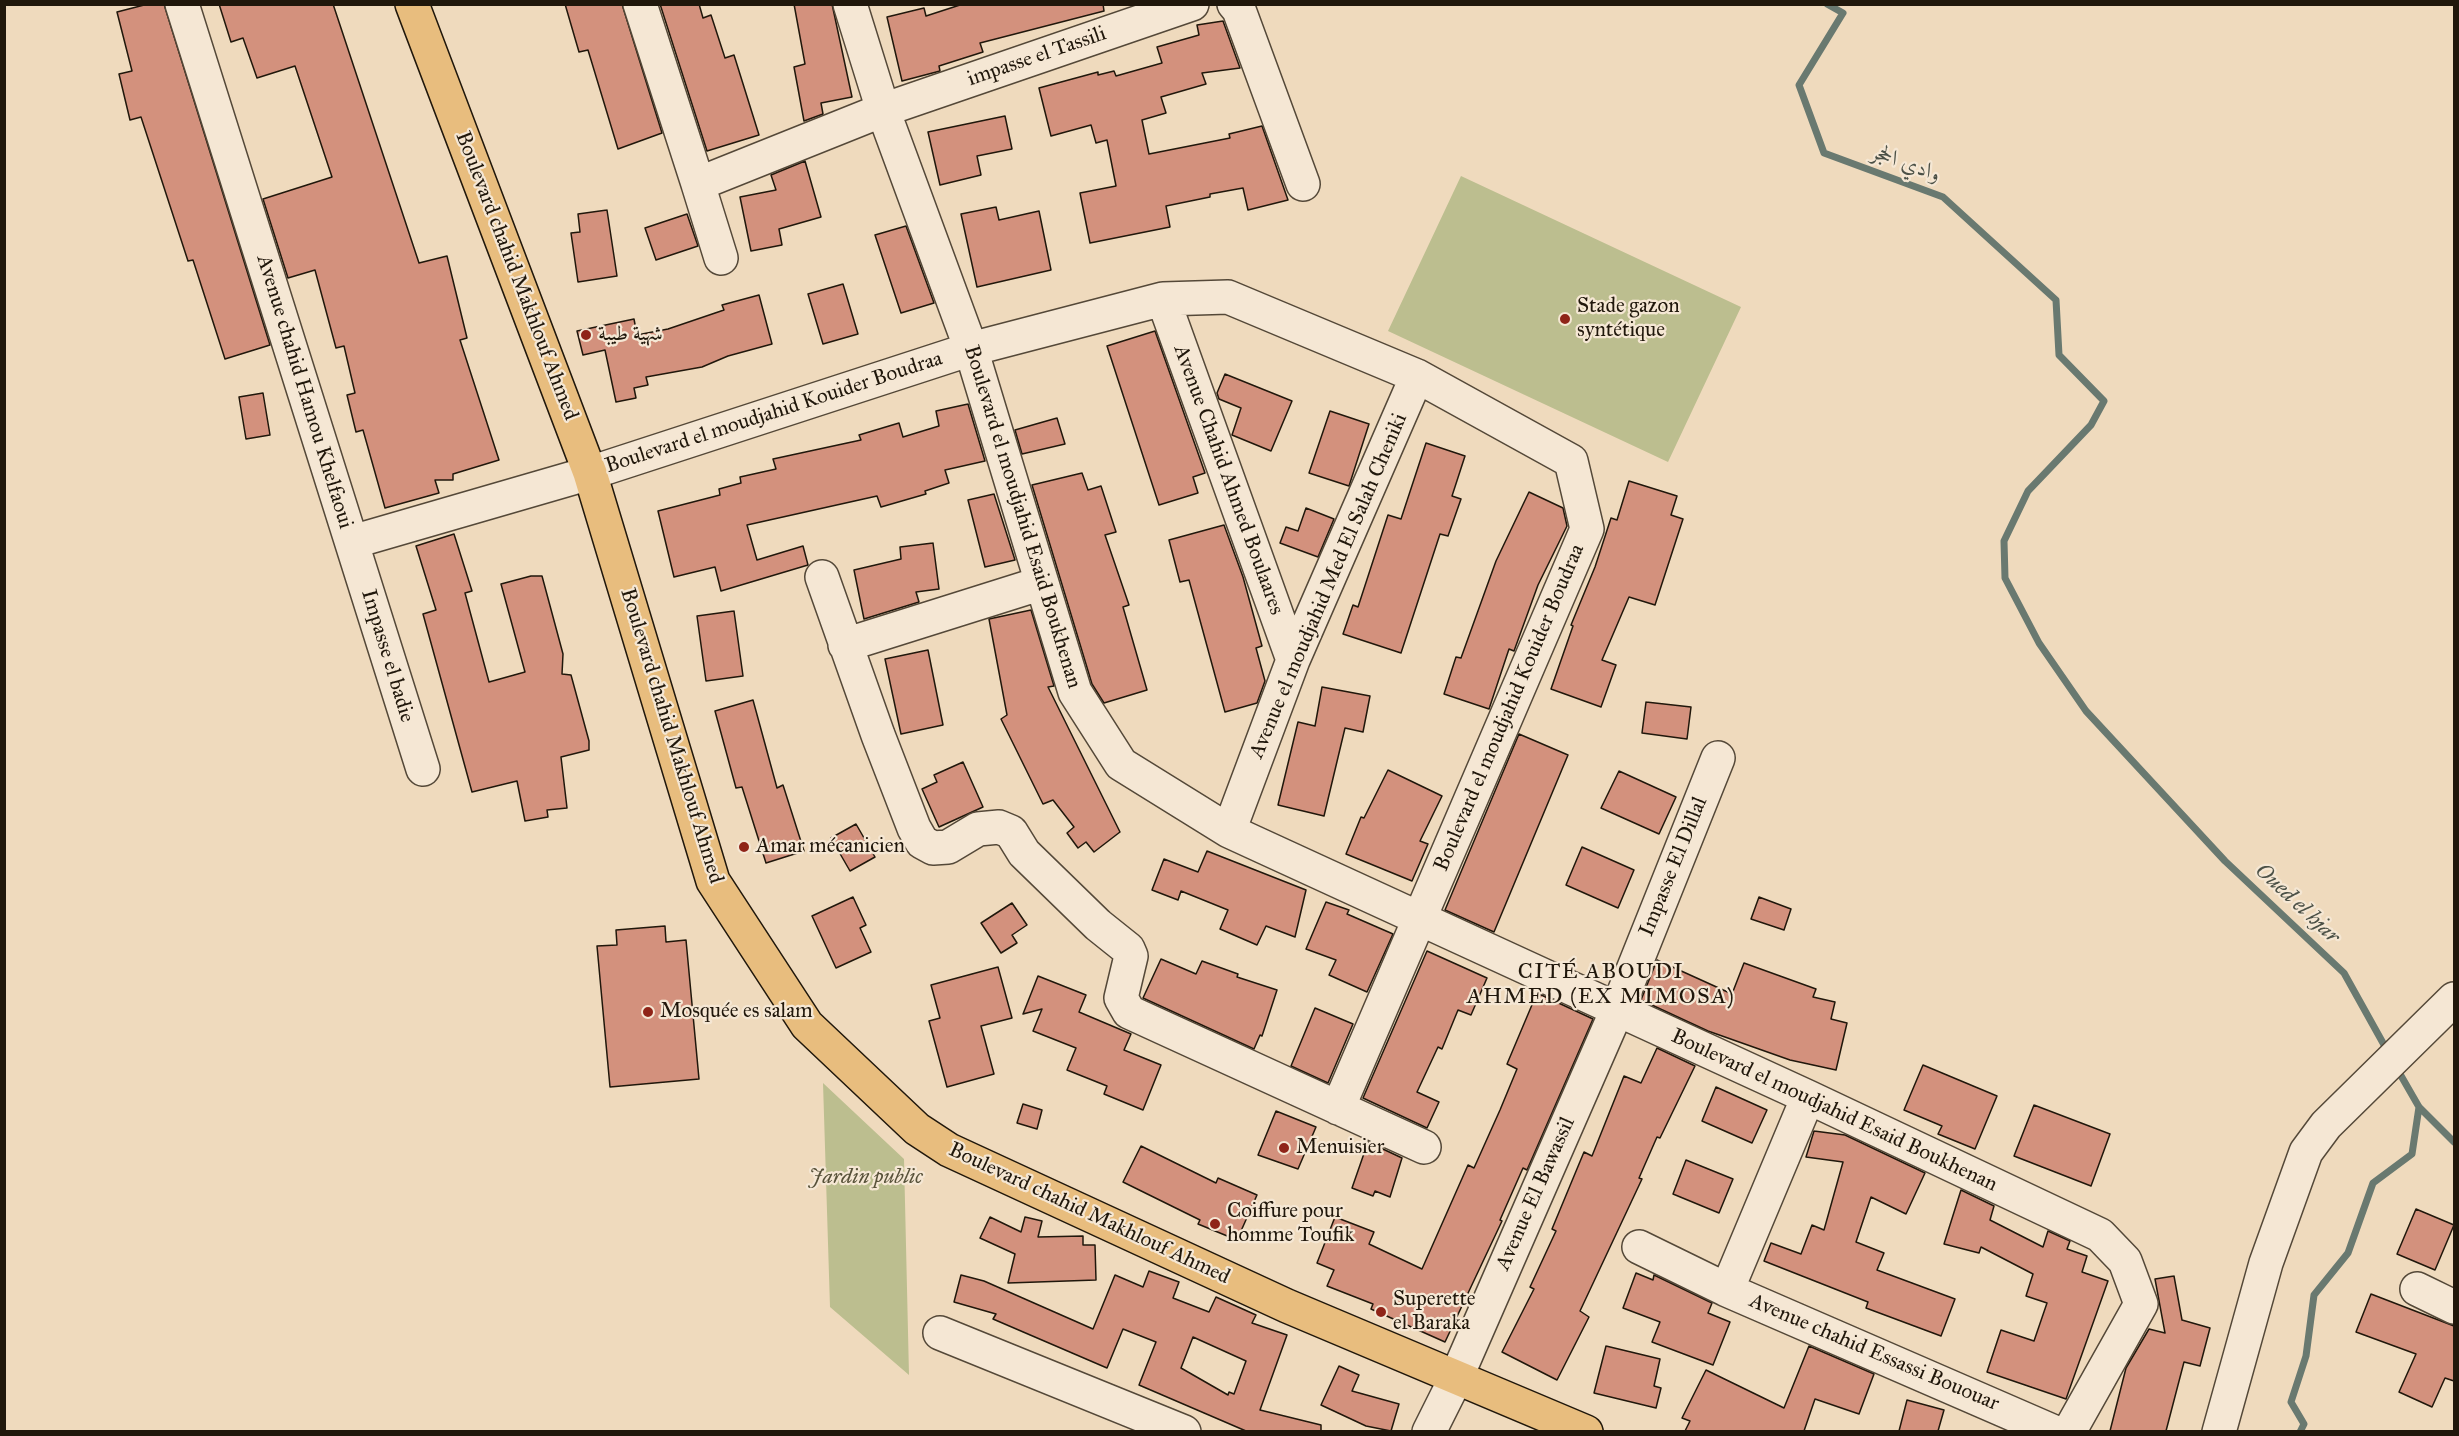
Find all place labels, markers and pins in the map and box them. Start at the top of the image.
place label: Stade gazon syntétique [1577,294,1680,344]
marker: Stade gazon syntétique [1558,312,1572,326]
place label: شهية طيبة [598,322,663,348]
marker: شهية طيبة [579,328,593,342]
place label: Amar mécanicien [756,834,905,860]
marker: Amar mécanicien [737,840,751,854]
place label: Mosquée es salam [660,999,813,1025]
marker: Mosquée es salam [641,1005,655,1019]
place label: Menuisier [1296,1135,1384,1161]
marker: Menuisier [1277,1141,1291,1155]
place label: Coiffure pour homme Toufik [1227,1199,1354,1249]
marker: Coiffure pour homme Toufik [1208,1217,1222,1231]
place label: Superette el Baraka [1393,1287,1476,1337]
marker: Superette el Baraka [1374,1305,1388,1319]

